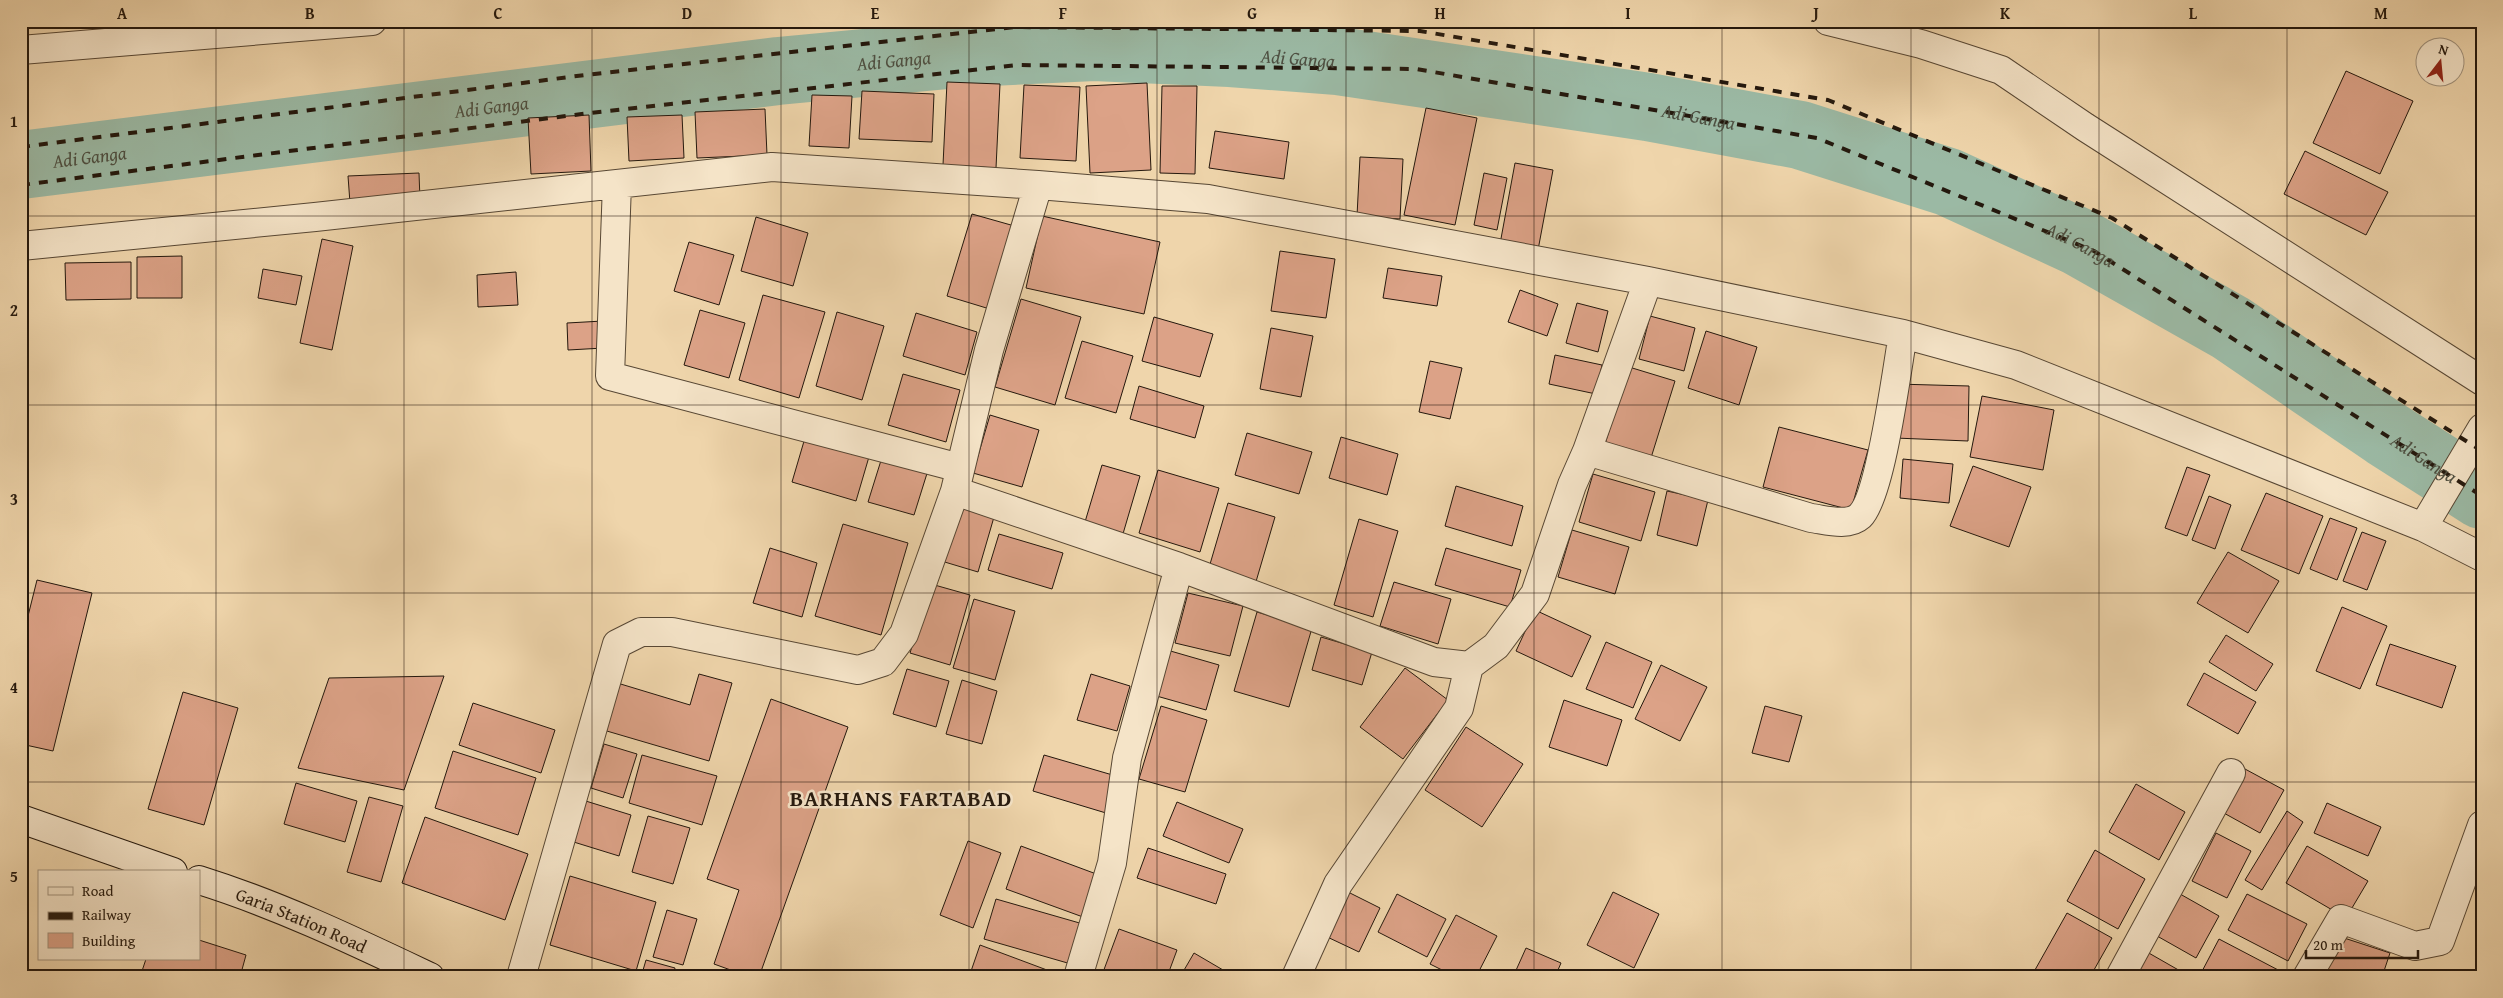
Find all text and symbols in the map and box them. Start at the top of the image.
text: A [117,1,128,25]
text: B [305,1,315,25]
text: C [493,1,503,25]
text: D [682,1,692,25]
text: E [871,1,880,25]
text: F [1059,1,1067,25]
text: G [1247,1,1257,25]
text: H [1434,1,1446,25]
text: I [1625,1,1631,25]
text: J [1810,1,1819,25]
text: K [2000,1,2011,25]
text: L [2189,1,2198,25]
text: M [2374,1,2388,25]
north arrow [2416,38,2466,88]
text: N [2436,39,2451,61]
water label: Adi Ganga [1259,41,1336,75]
water label: Adi Ganga [854,43,932,78]
water label: Adi Ganga [452,88,530,125]
water label: Adi Ganga [1658,96,1738,137]
text: 1 [10,109,18,133]
water label: Adi Ganga [50,138,128,175]
water label: Adi Ganga [2041,214,2121,274]
text: 2 [10,298,18,322]
water label: Adi Ganga [2384,426,2463,490]
text: 3 [10,487,18,511]
text: 4 [10,675,18,699]
district label: BARHANS FARTABAD [790,782,1012,814]
text: 5 [10,864,18,888]
legend [38,870,200,960]
text: Road [82,880,113,901]
street label: Garia Station Road [232,880,372,959]
text: Railway [82,904,132,925]
scale bar [2306,928,2418,960]
text: Building [82,930,136,951]
text: 20 m [2313,934,2344,955]

